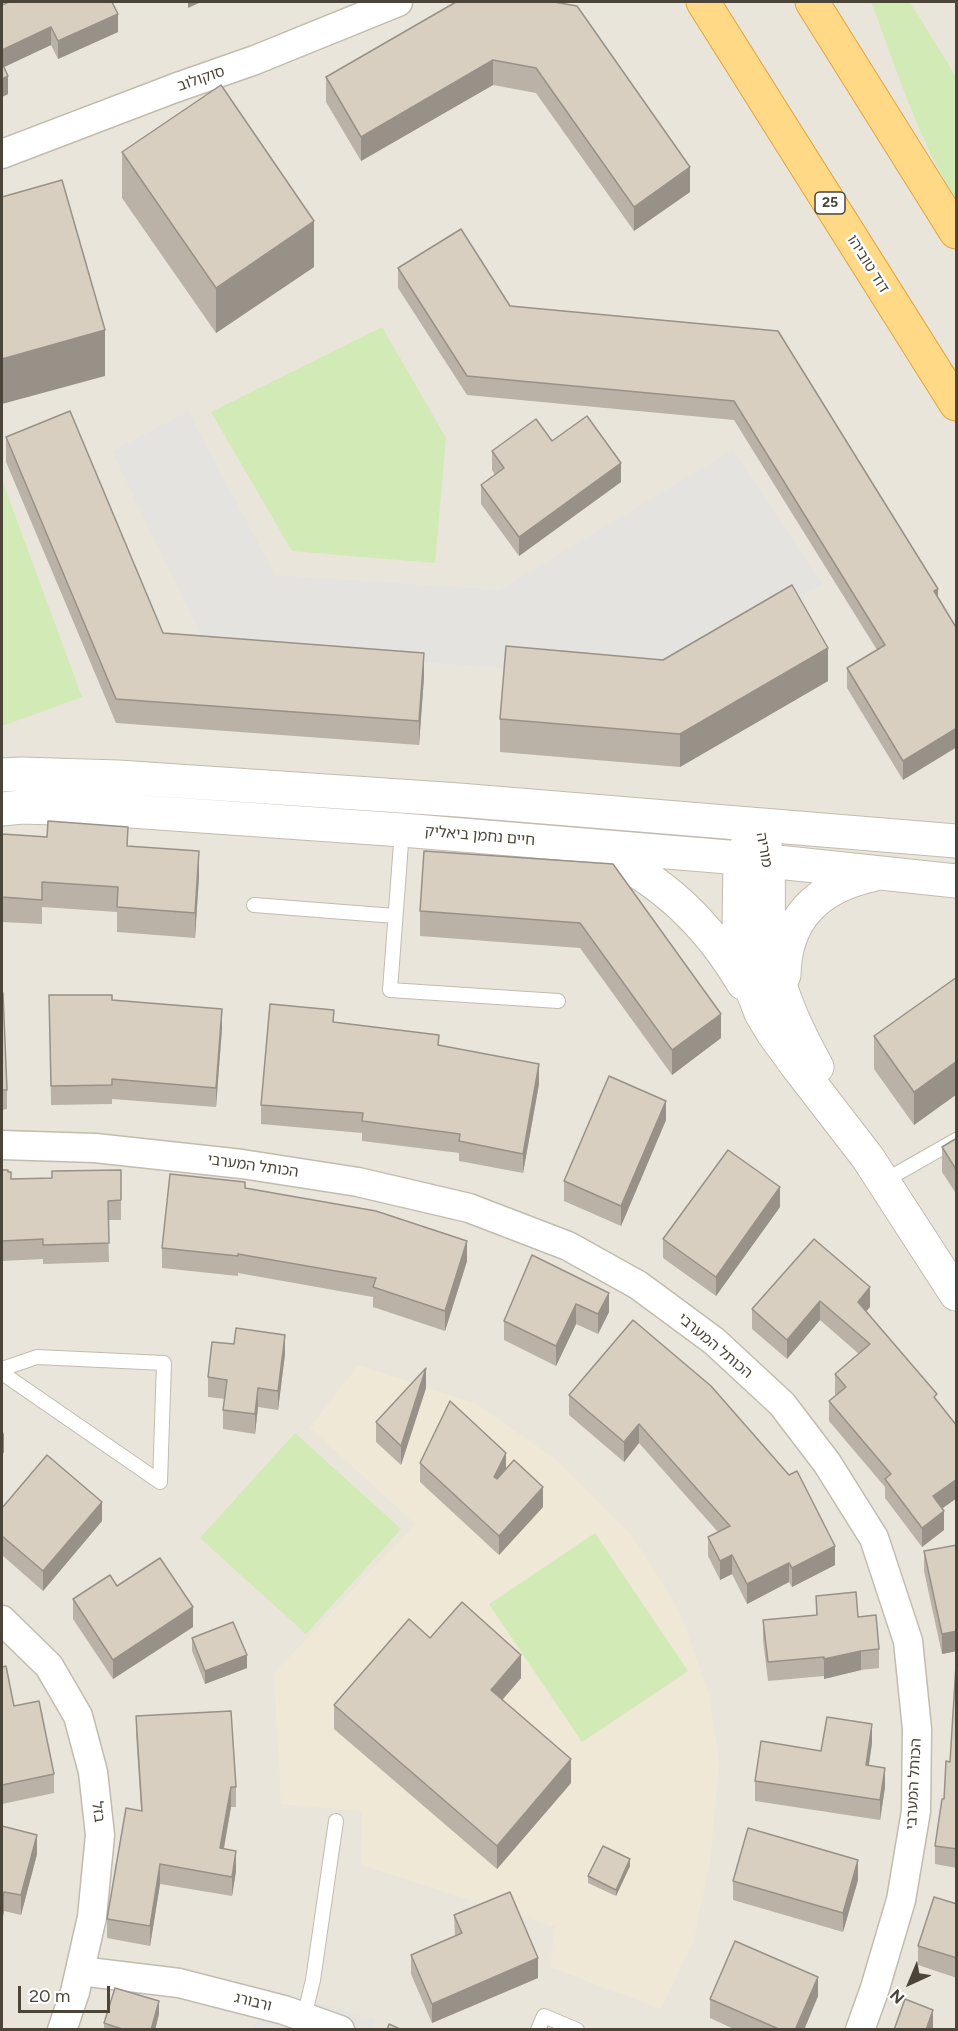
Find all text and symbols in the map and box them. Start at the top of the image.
street label: סוקולוב [175,63,227,95]
road number: 25 [815,192,845,214]
street label: דוד טוביהו [843,232,893,296]
street label: חיים נחמן ביאליק [424,822,536,850]
street label: מוריה [752,831,776,869]
street label: הכותל המערבי [206,1151,300,1181]
street label: הכותל המערבי [674,1310,756,1382]
street label: הכותל המערבי [903,1738,925,1830]
street label: בזל [88,1800,108,1824]
north arrow [880,1953,940,2013]
scale bar [21,1974,112,2012]
text: 20 m [29,1985,70,2007]
text: N [886,1985,908,2007]
street label: ורבורג [232,1989,274,2015]

